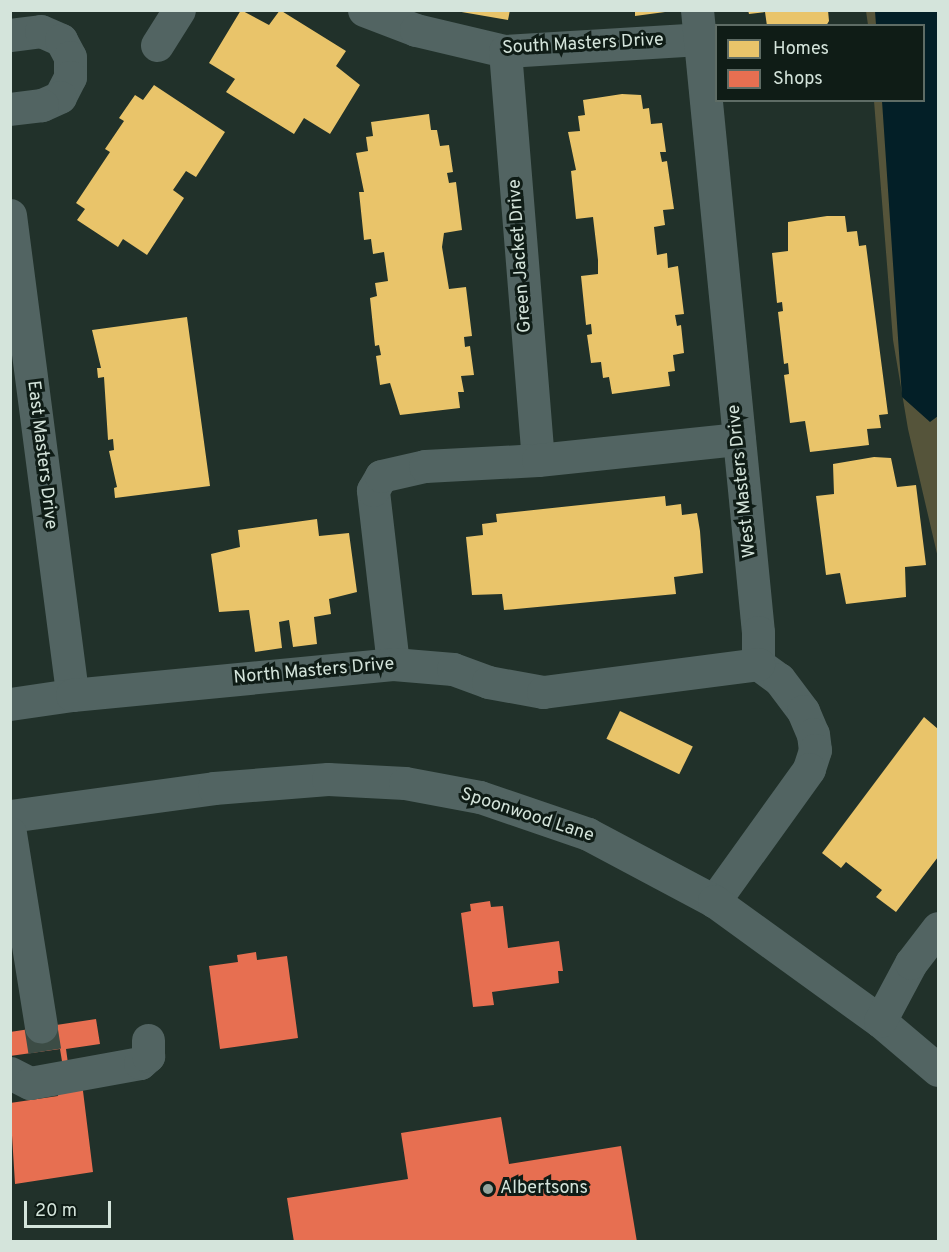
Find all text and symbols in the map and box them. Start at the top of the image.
legend [715,24,925,102]
street label: South Masters Drive [502,30,664,60]
text: Homes [773,38,829,61]
text: Shops [773,68,823,91]
street label: Green Jacket Drive [505,178,537,334]
street label: East Masters Drive [21,379,61,531]
street label: West Masters Drive [724,403,762,559]
street label: North Masters Drive [233,654,395,690]
street label: Spoonwood Lane [458,784,596,848]
place label: Albertsons [500,1178,588,1200]
marker: Albertsons [481,1182,495,1196]
scale bar [27,1189,114,1227]
text: 20 m [35,1200,77,1223]

